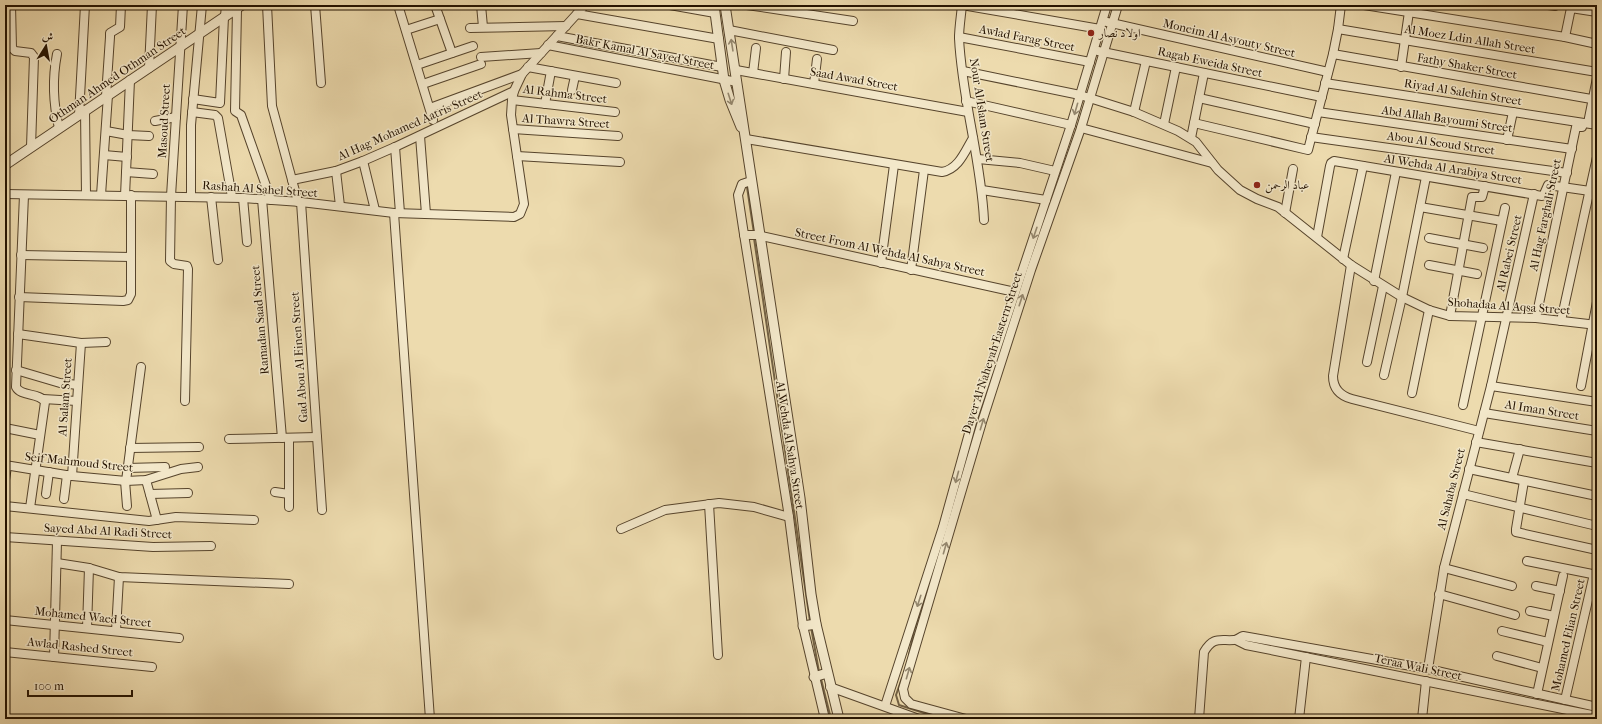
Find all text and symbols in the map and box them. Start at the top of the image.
street label: Moneim Al Asyouty Street [1161,16,1297,60]
street label: Awlad Farag Street [977,22,1077,54]
street label: Al Moez Ldin Allah Street [1403,22,1537,56]
street label: Othman Ahmed Othman Street [46,23,189,126]
north arrow [26,26,66,66]
place label: اولاد نصار [1098,26,1141,41]
marker: اولاد نصار [1086,28,1096,38]
text: ش [41,29,54,44]
street label: Bakr Kamal Al Sayed Street [574,32,716,72]
one-way arrow [727,39,735,52]
street label: Ragab Eweida Street [1156,44,1264,80]
street label: Fathy Shaker Street [1416,50,1519,82]
street label: Nour Al Islam Street [967,57,997,164]
street label: Saad Awad Street [809,64,900,94]
street label: Riyad Al Salehin Street [1403,76,1524,108]
street label: Al Rahma Street [521,82,609,106]
street label: Masoud Street [155,83,173,159]
street label: Al Hag Mohamed Aatris Street [335,86,485,164]
one-way arrow [726,92,734,104]
one-way arrow [1072,103,1079,116]
street label: Abd Allah Bayoumi Street [1380,103,1514,135]
street label: Al Thawra Street [521,111,611,131]
street label: Abou Al Seoud Street [1385,128,1497,158]
street label: Al Wehda Al Arabiya Street [1382,151,1524,187]
street label: Al Hag Farghali Street [1526,157,1564,273]
street label: Rashah Al Sahel Street [202,178,319,200]
place label: عباد الرحمن [1265,178,1309,194]
marker: عباد الرحمن [1252,180,1262,190]
street label: Al Rabei Street [1493,213,1525,294]
street label: Street From Al Wehda Al Sahya Street [794,225,987,279]
one-way arrow [1031,226,1038,239]
street label: Ramadan Saad Street [248,264,272,375]
street label: Dayer Al Naheyah Eastern Street [959,269,1025,436]
street label: Gad Abou Al Einen Street [287,290,311,423]
one-way arrow [1018,293,1025,306]
street label: Shohadaa Al Aqsa Street [1447,295,1572,317]
street label: Al Salam Street [55,357,75,438]
street label: Al Wehda Al Sahya Street [773,379,807,511]
street label: Al Iman Street [1503,397,1581,423]
one-way arrow [979,417,986,430]
street label: Al Sahaba Street [1434,446,1468,532]
street label: Seif Mahmoud Street [24,449,135,475]
one-way arrow [953,470,960,483]
street label: Sayed Abd Al Radi Street [44,521,173,541]
one-way arrow [942,542,949,555]
street label: Mohamed Elian Street [1548,577,1588,693]
one-way arrow [915,594,922,607]
street label: Mohamed Waed Street [34,604,153,630]
street label: Awlad Rashed Street [25,634,134,660]
street label: Teraa Wali Street [1373,651,1464,683]
one-way arrow [905,667,912,680]
scale bar [28,672,132,698]
text: 100 m [34,679,64,693]

